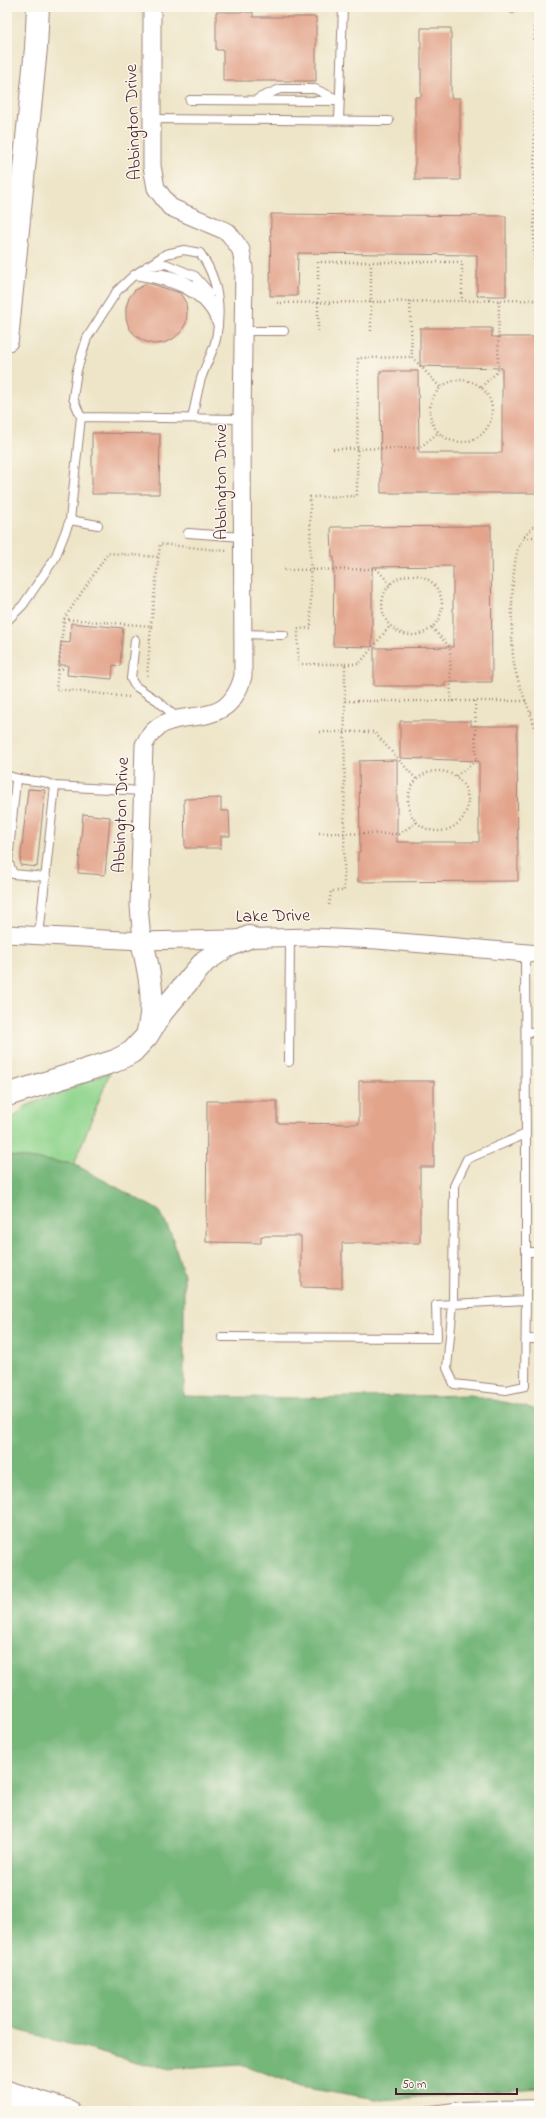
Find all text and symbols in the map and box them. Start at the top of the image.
street label: Abbington Drive [119,63,150,180]
street label: Abbington Drive [209,423,236,540]
street label: Abbington Drive [107,756,138,874]
street label: Lake Drive [236,903,311,931]
scale bar [396,2070,517,2096]
text: 50 m [402,2076,426,2094]

